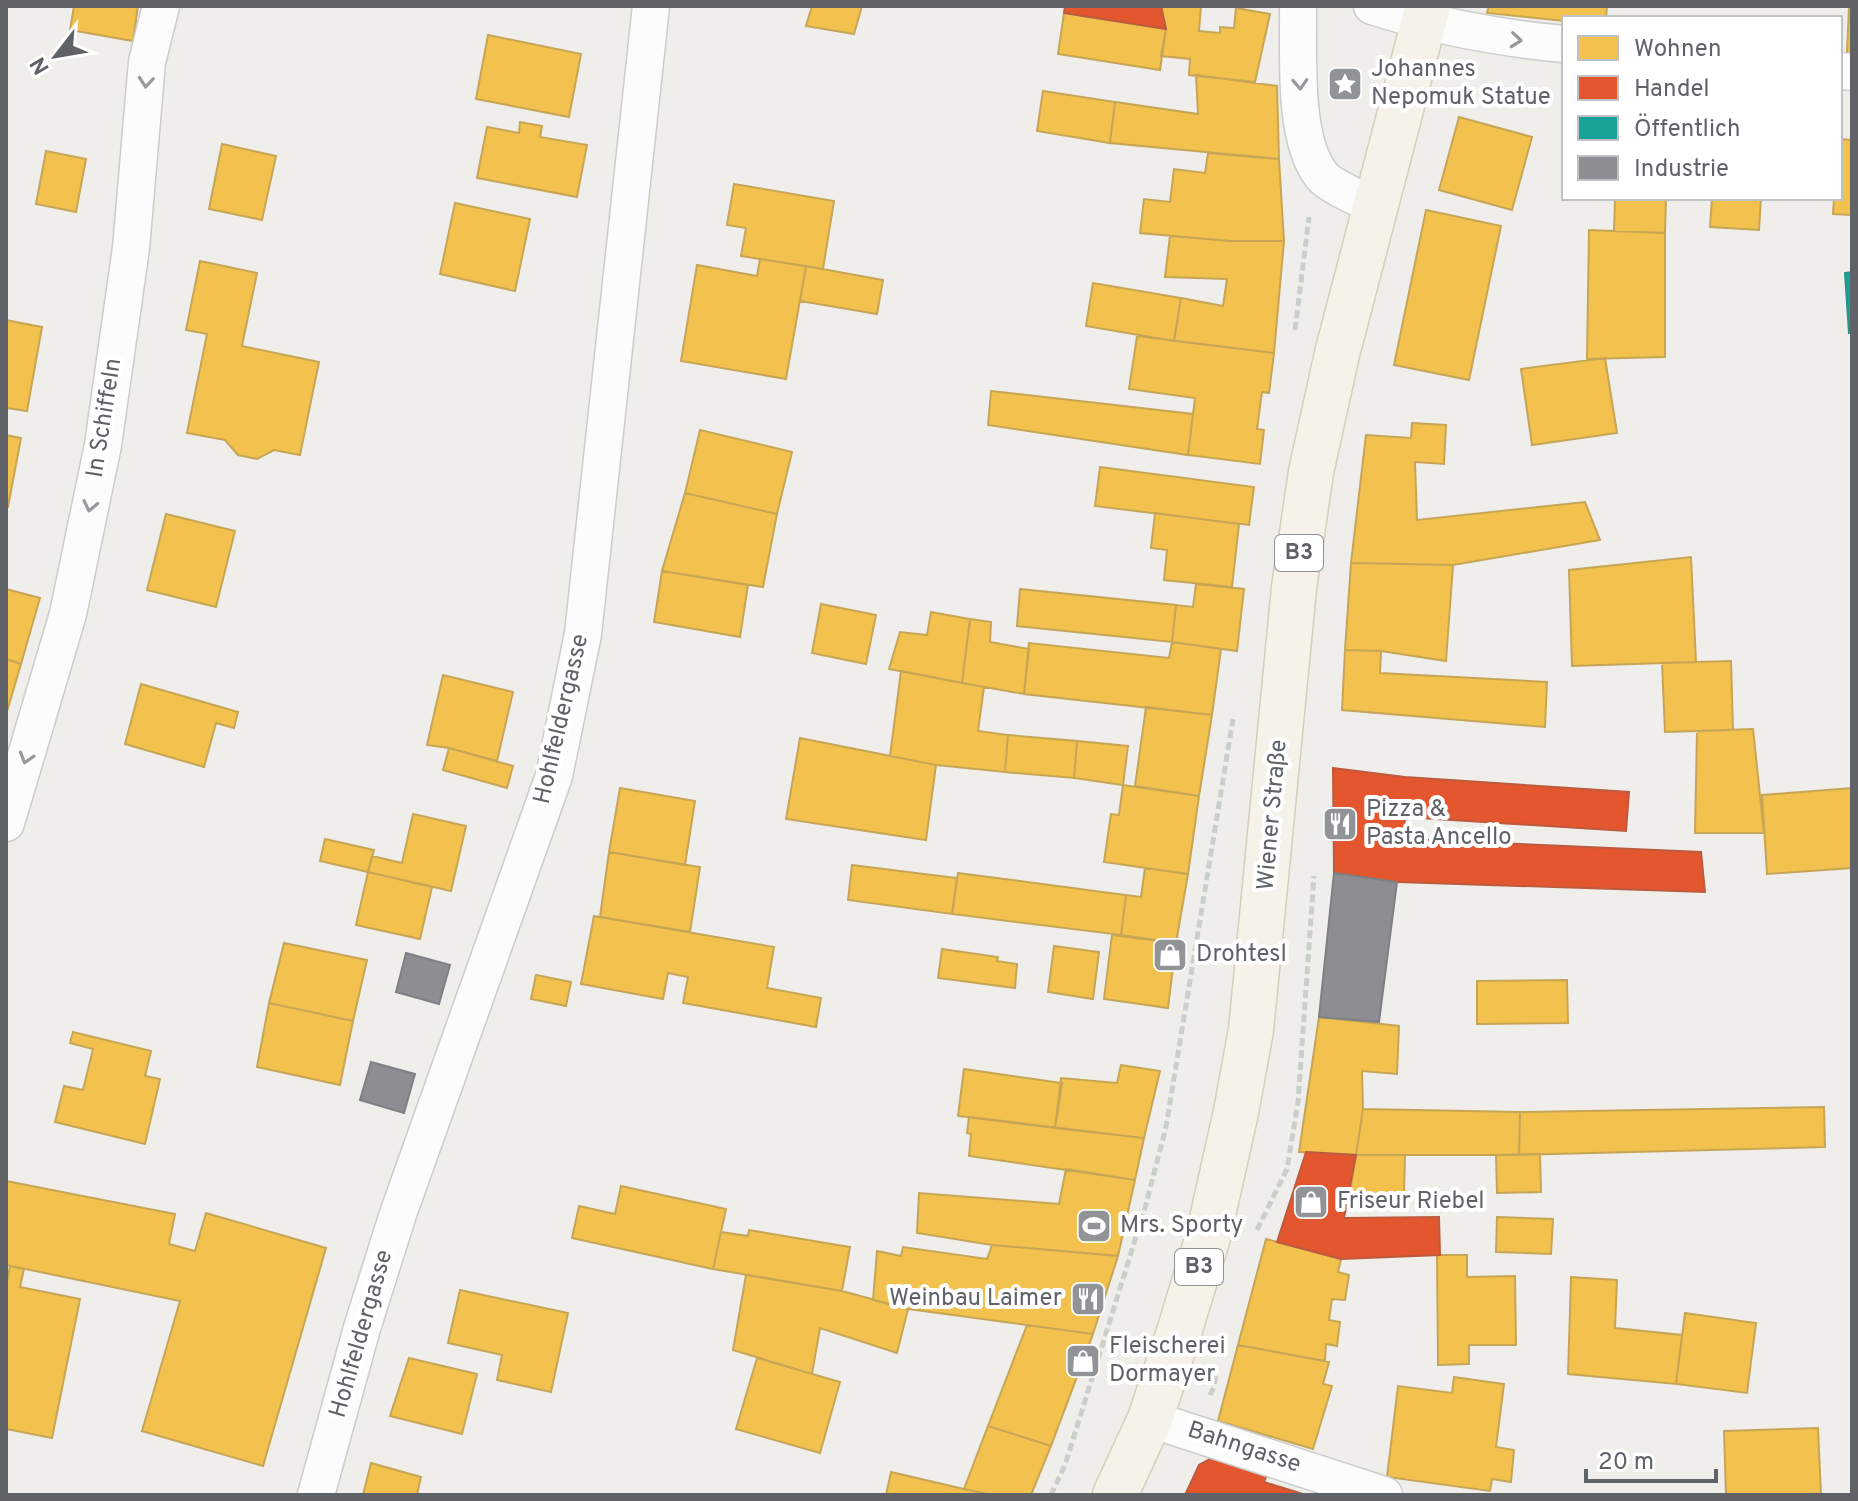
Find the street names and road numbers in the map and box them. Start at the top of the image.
street label: In Schiffeln [81,356,129,480]
road number: B3 [1275,535,1323,571]
street label: Hohlfeldergasse [528,631,596,807]
street label: Wiener Straße [1251,738,1295,892]
street label: Hohlfeldergasse [324,1246,400,1422]
road number: B3 [1175,1249,1223,1285]
street label: Bahngasse [1183,1416,1305,1480]

